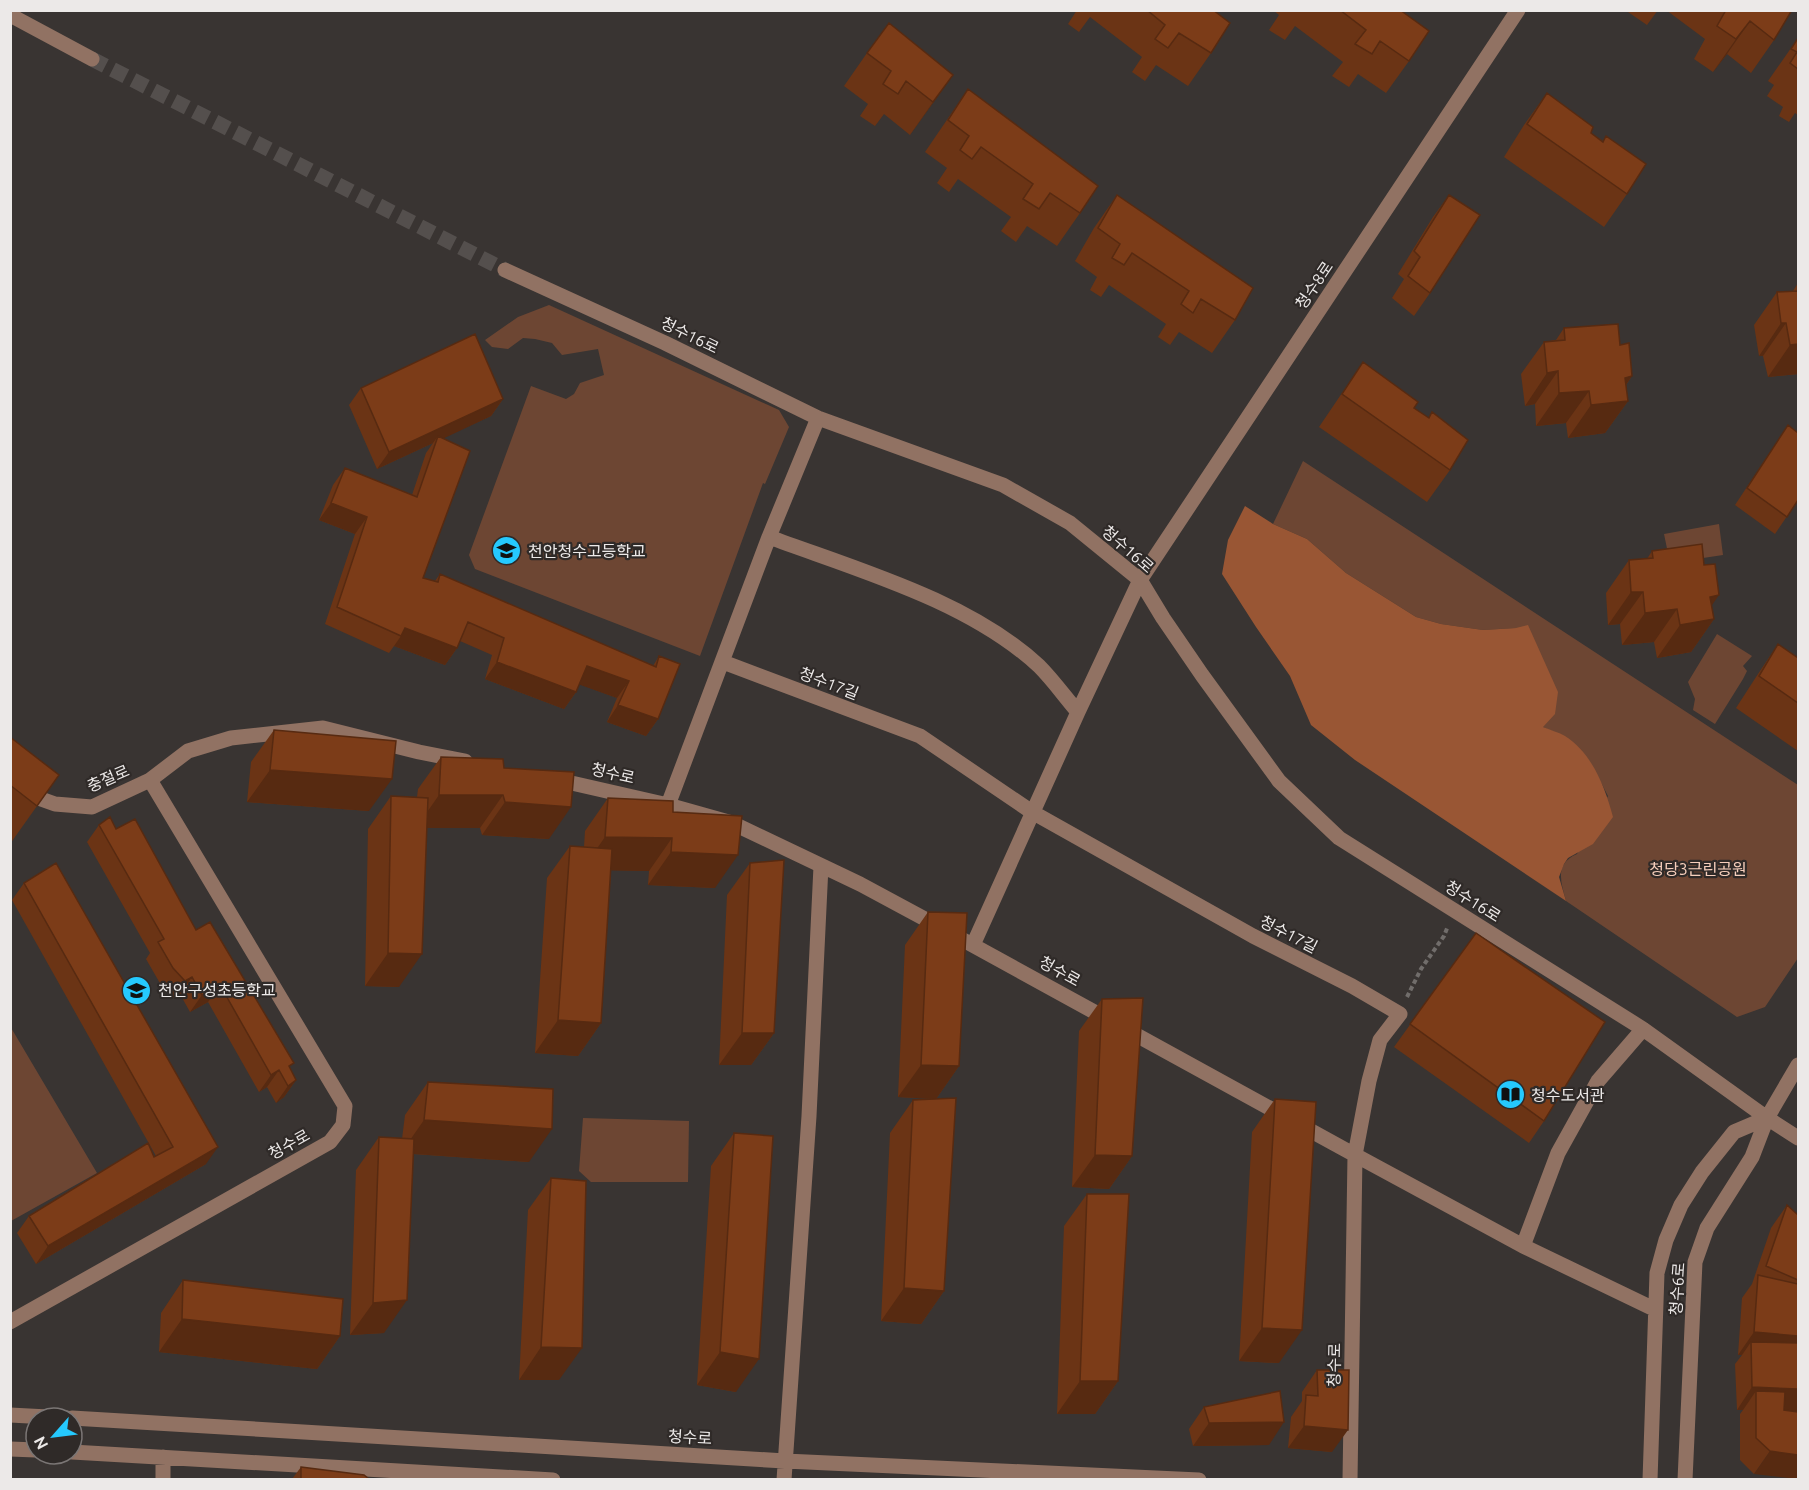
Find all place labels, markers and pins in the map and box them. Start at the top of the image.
school or university icon: 천안청수고등학교 [491,535,523,567]
place label: 천안청수고등학교 [528,542,646,560]
school or university icon: 천안구성초등학교 [121,974,153,1006]
place label: 천안구성초등학교 [158,981,276,999]
library icon: 청수도서관 [1494,1079,1526,1111]
place label: 청수도서관 [1531,1086,1605,1104]

